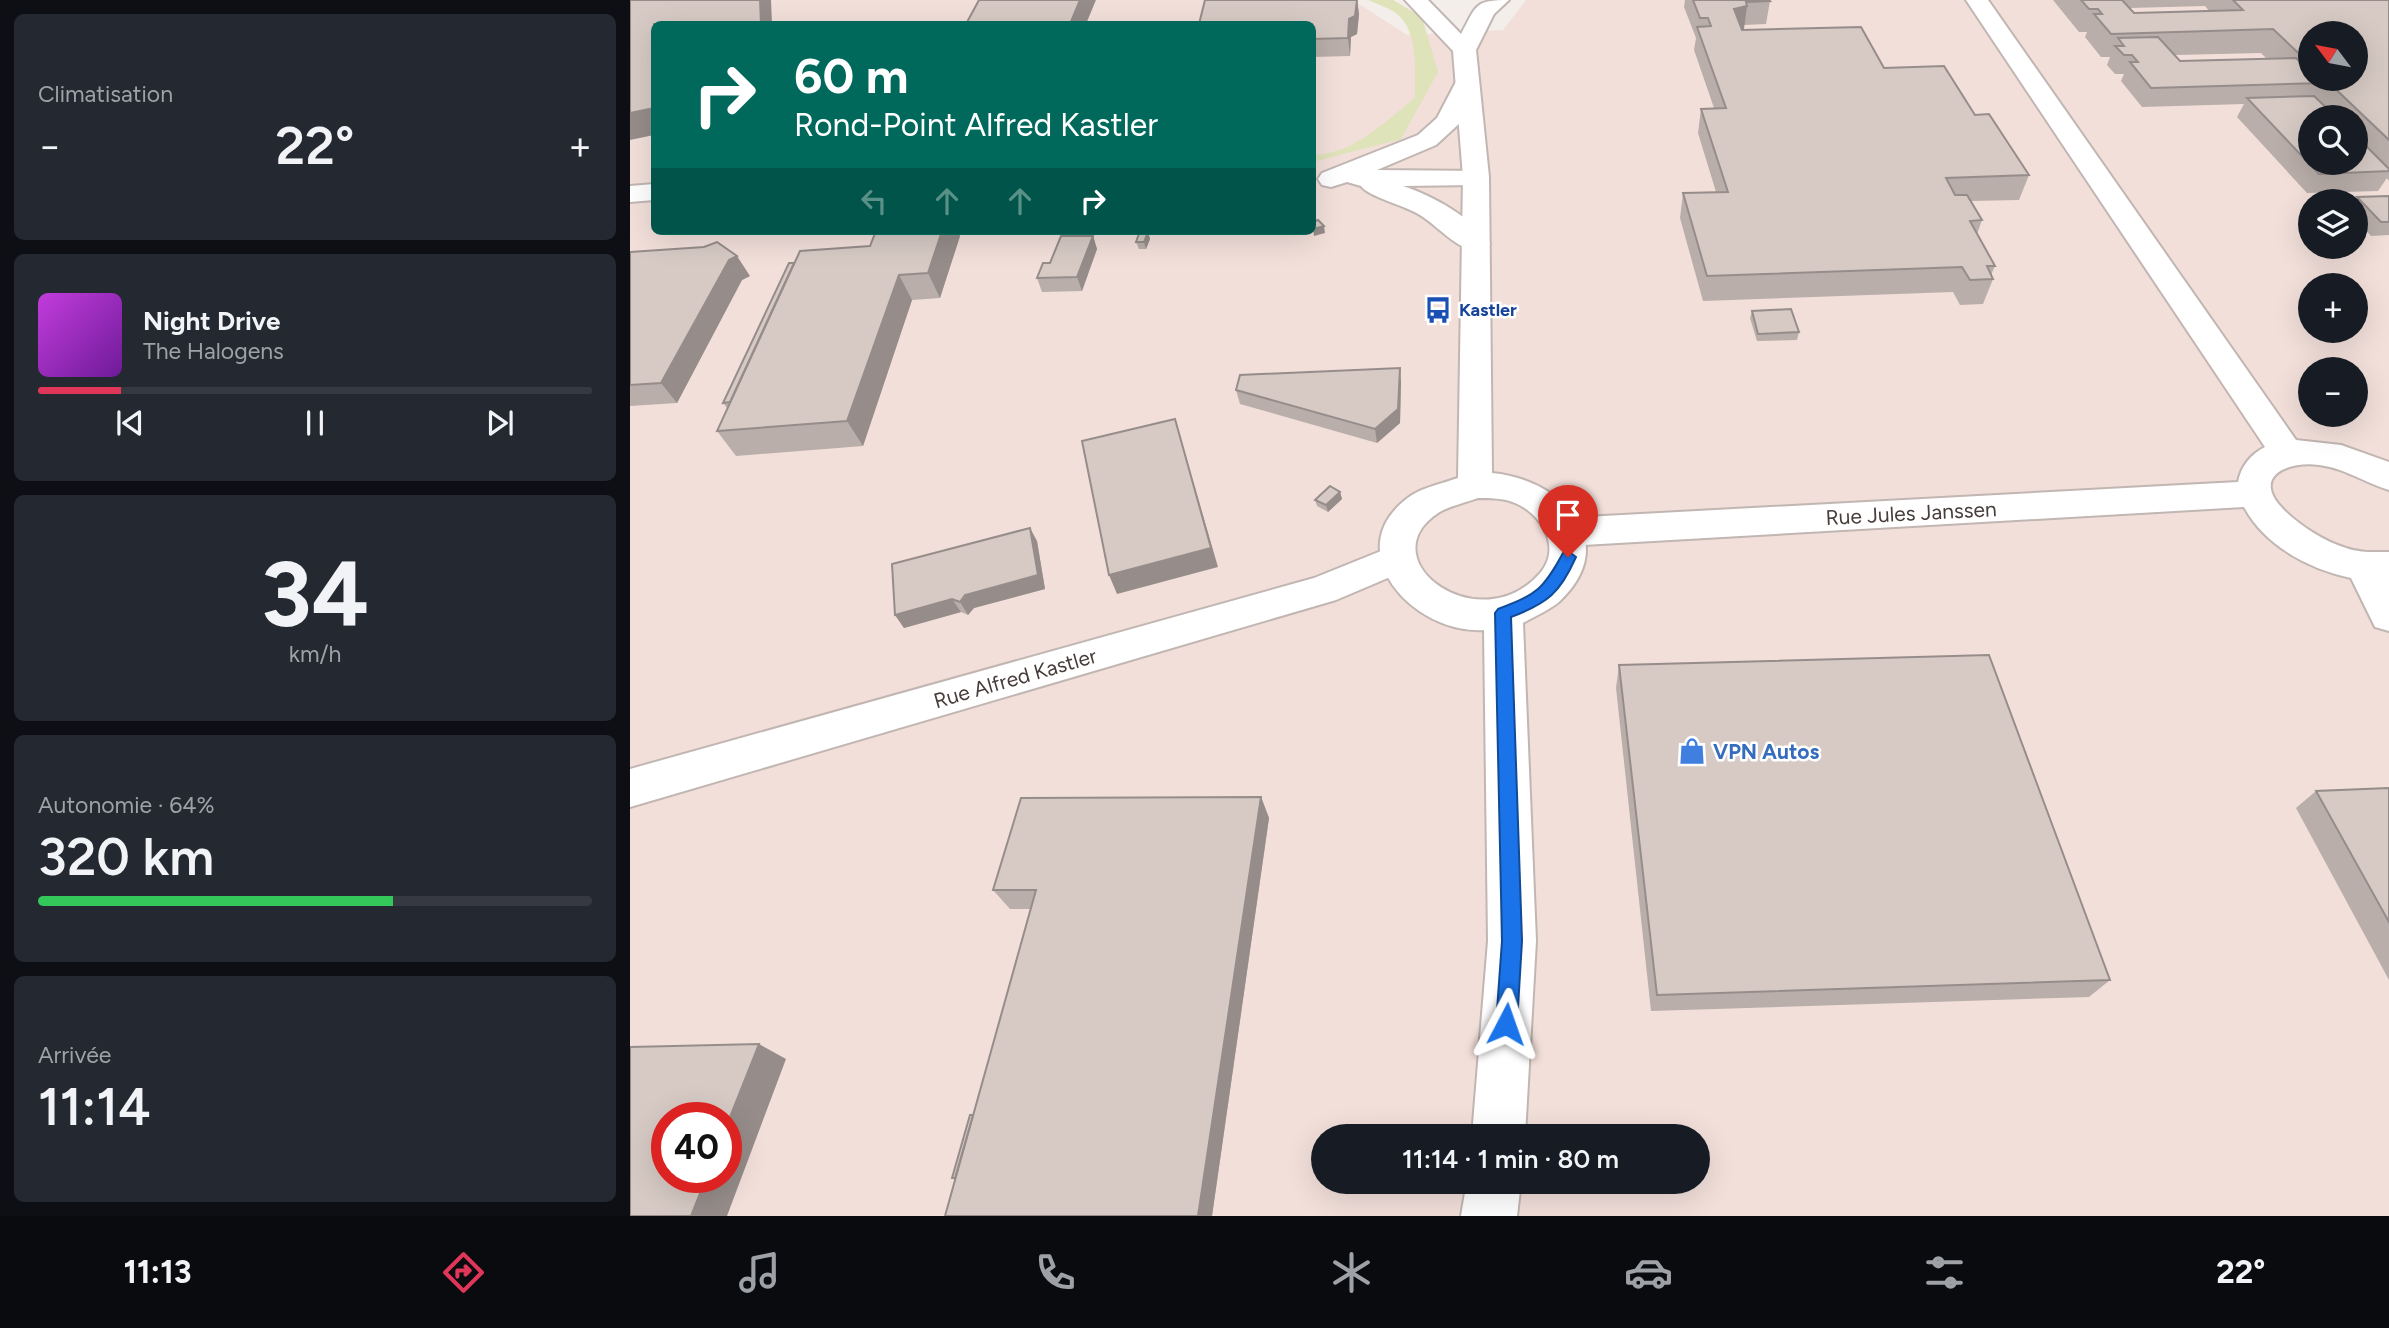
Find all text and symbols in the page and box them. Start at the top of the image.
north arrow [2298,21,2368,91]
map controls [2298,21,2368,427]
text: 60 m [794,46,909,105]
icon: right [679,49,770,140]
text: Climatisation [38,80,173,108]
button: search [2298,105,2368,175]
text: Rond-Point Alfred Kastler [794,106,1158,144]
text: 22° [276,115,354,177]
text: − [38,123,62,169]
text: + [568,123,592,169]
icon: left [855,182,893,220]
icon: ahead [928,182,966,220]
icon: ahead [1001,182,1039,220]
icon: right [1074,182,1112,220]
button: layers [2298,189,2368,259]
button: + [2298,273,2368,343]
bus stop icon: Kastler [1423,295,1453,325]
place label: Kastler [1459,299,1517,321]
text: Night Drive [143,305,280,337]
text: The Halogens [143,337,284,365]
button: − [2298,357,2368,427]
icon: previous [111,404,149,442]
icon: pause [296,404,334,442]
icon: next [481,404,519,442]
pin [1538,485,1598,557]
icon: arrive [1549,496,1587,534]
street label: Rue Jules Janssen [1825,496,1997,530]
text: 34 [261,540,369,649]
text: km/h [289,640,341,668]
street label: Rue Alfred Kastler [931,643,1099,713]
shop icon: VPN Autos [1677,736,1707,766]
place label: VPN Autos [1713,739,1819,764]
text: Autonomie · 64% [38,791,215,819]
text: 320 km [38,826,214,888]
position arrow [1469,987,1543,1061]
text: Arrivée [38,1041,111,1069]
text: 11:14 [38,1076,151,1138]
speed limit sign: 40 [651,1102,742,1193]
text: 11:14 · 1 min · 80 m [1402,1143,1619,1175]
icon: directions [439,1248,488,1297]
icon: music [735,1248,784,1297]
icon: phone [1031,1248,1080,1297]
icon: climate [1327,1248,1376,1297]
icon: car [1624,1248,1673,1297]
icon: filters [1920,1248,1969,1297]
text: 11:13 [124,1253,192,1291]
text: 22° [2216,1253,2265,1291]

